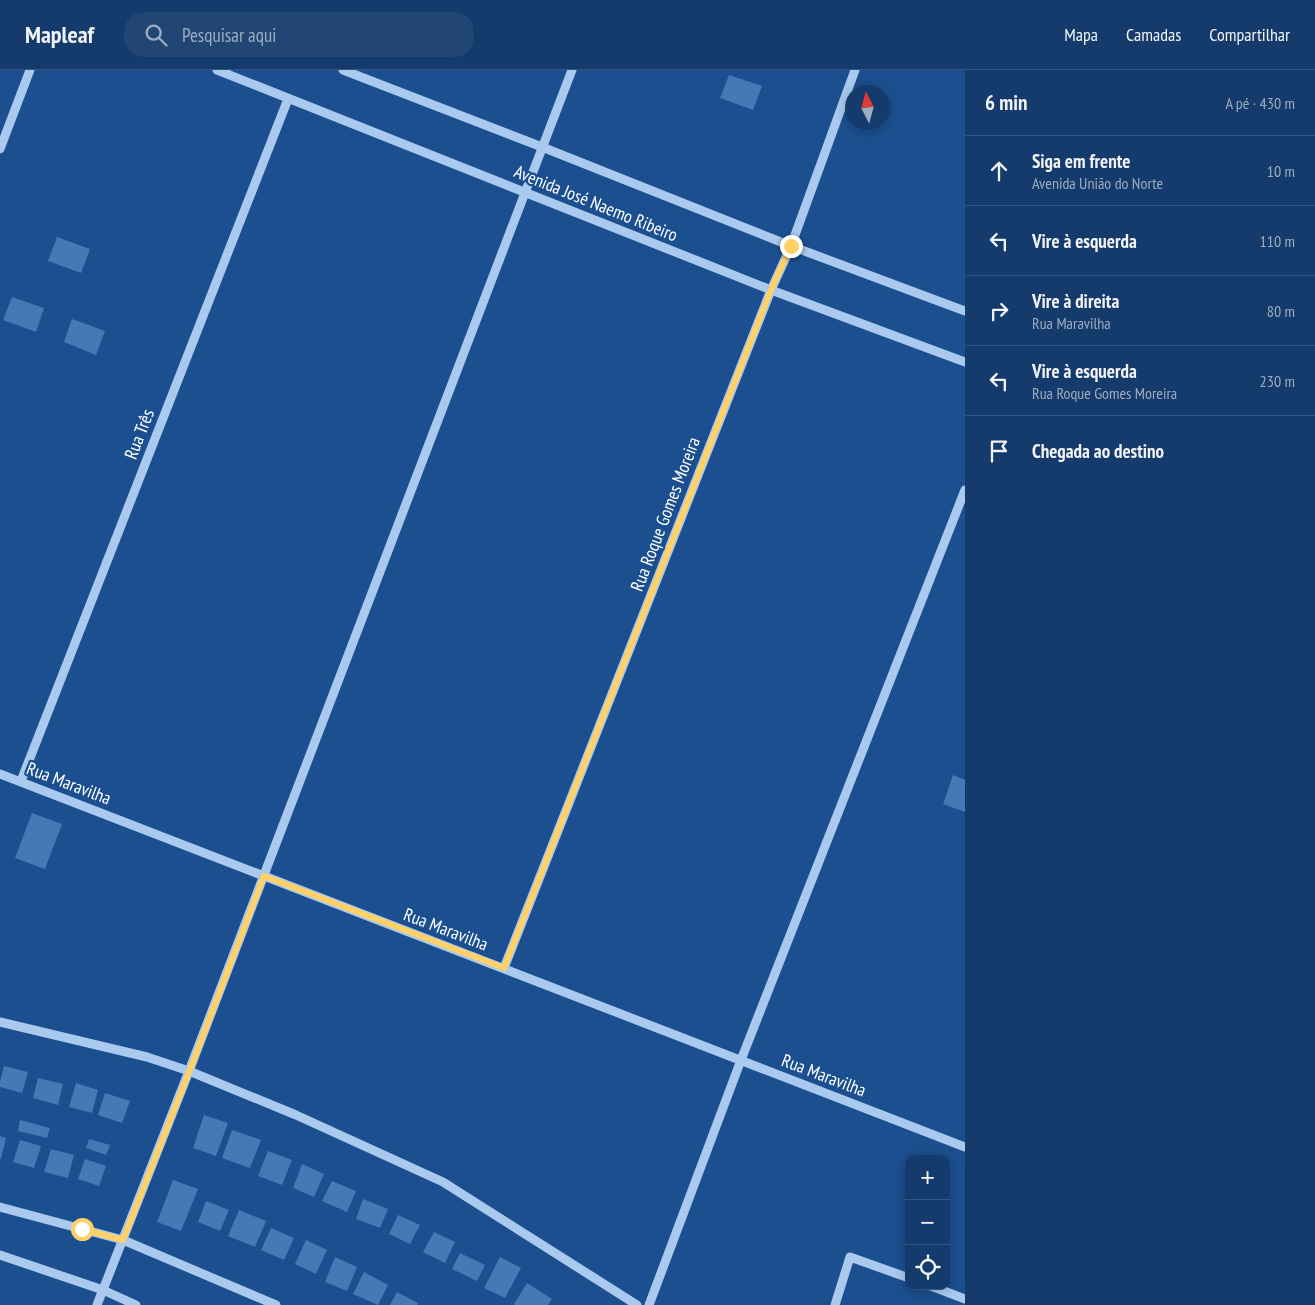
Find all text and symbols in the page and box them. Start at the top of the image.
search box [124,12,474,57]
text: Mapleaf [25,19,94,50]
icon: search [142,21,170,49]
text: Pesquisar aqui [182,23,276,47]
text: Mapa [1064,23,1098,46]
text: Camadas [1126,23,1181,46]
text: Compartilhar [1209,23,1290,46]
north arrow [845,85,890,130]
text: 6 min [985,89,1027,116]
text: A pé · 430 m [1225,93,1295,113]
text: Siga em frente [1032,149,1130,173]
icon: ahead [985,157,1013,185]
street label: Avenida José Naemo Ribeiro [511,160,681,246]
text: 10 m [1267,161,1295,181]
text: Avenida União do Norte [1032,173,1163,193]
icon: left [985,227,1013,255]
text: Vire à esquerda [1032,229,1137,253]
text: 110 m [1260,231,1295,251]
route end [780,235,803,258]
text: Vire à direita [1032,289,1119,313]
icon: right [985,297,1013,325]
text: 80 m [1267,301,1295,321]
text: Rua Maravilha [1032,313,1111,333]
text: Vire à esquerda [1032,359,1137,383]
icon: left [985,367,1013,395]
text: 230 m [1260,371,1295,391]
text: Rua Roque Gomes Moreira [1032,383,1177,403]
street label: Rua Três [119,406,159,462]
street label: Rua Roque Gomes Moreira [625,434,705,594]
icon: arrive [985,437,1013,465]
text: Chegada ao destino [1032,439,1164,463]
street label: Rua Maravilha [24,756,114,810]
street label: Rua Maravilha [401,902,491,956]
street label: Rua Maravilha [779,1048,869,1102]
map controls [905,1155,950,1290]
button: + [905,1155,950,1200]
button: − [905,1200,950,1245]
route start [71,1218,94,1241]
button: locate [905,1245,950,1290]

